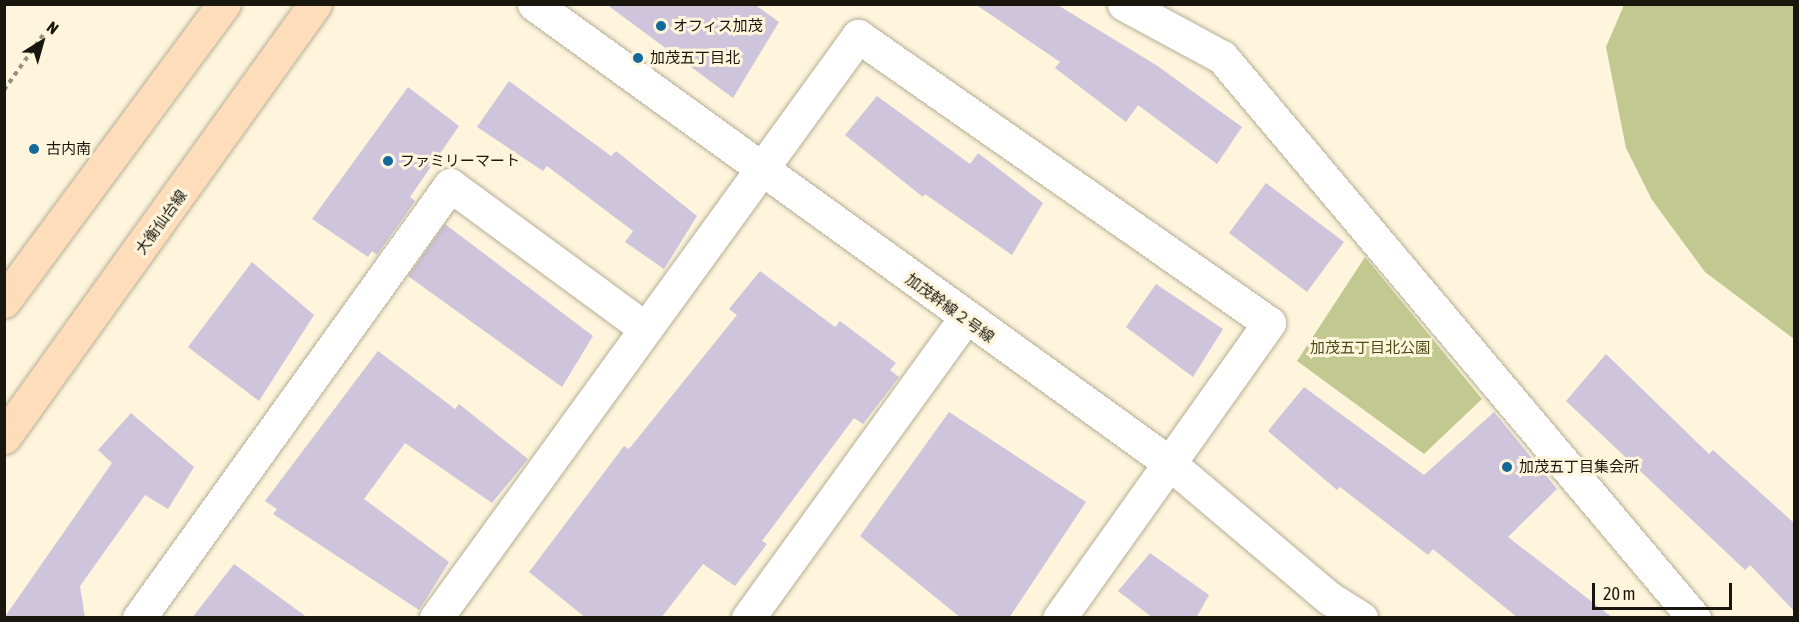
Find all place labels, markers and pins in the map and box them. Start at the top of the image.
place label: オフィス加茂 [673,17,763,35]
marker: オフィス加茂 [654,19,668,33]
place label: 加茂五丁目北 [650,49,740,67]
marker: 加茂五丁目北 [631,51,645,65]
place label: 古内南 [46,140,91,158]
marker: 古内南 [27,142,41,156]
place label: ファミリーマート [400,152,520,170]
marker: ファミリーマート [381,154,395,168]
place label: 加茂五丁目集会所 [1519,458,1639,476]
marker: 加茂五丁目集会所 [1500,460,1514,474]

